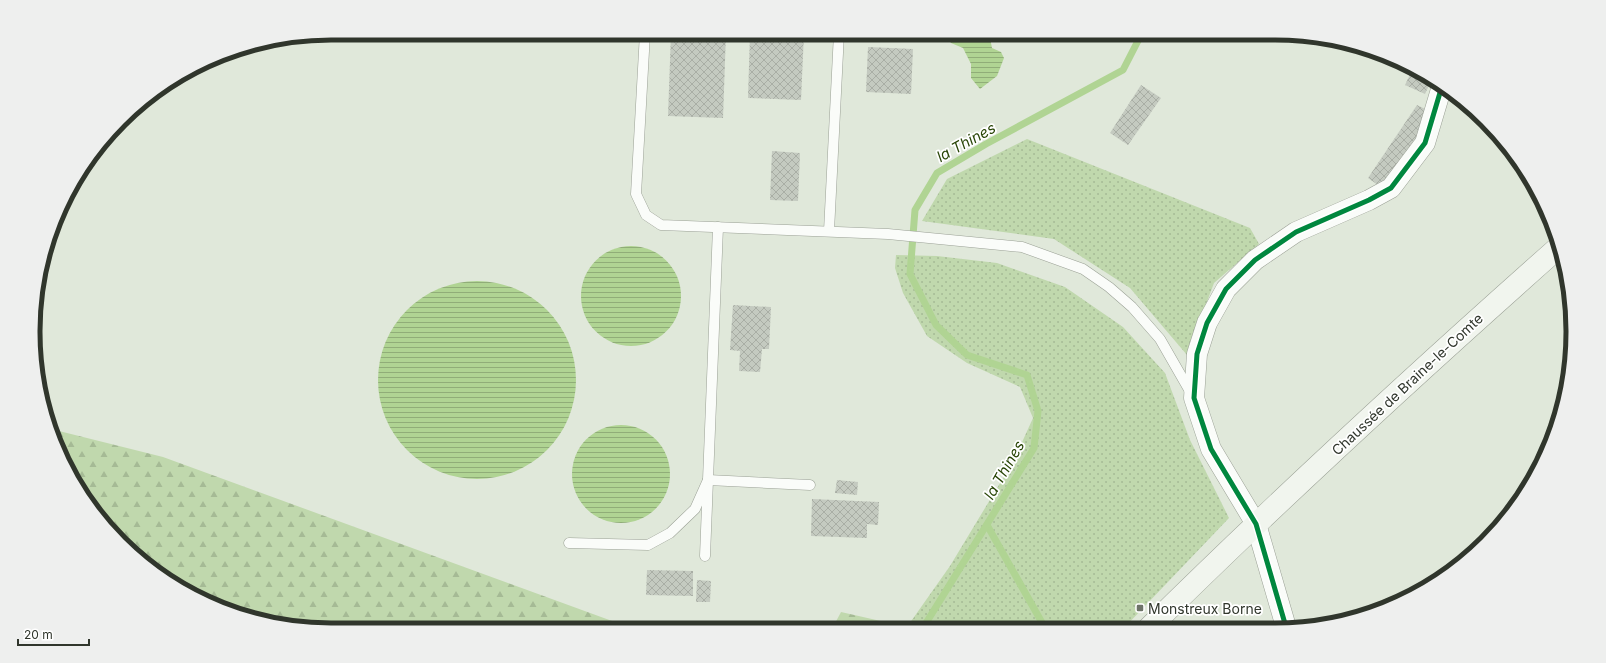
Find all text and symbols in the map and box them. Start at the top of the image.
water label: la Thines [933,118,999,166]
street label: Chaussée de Braine-le-Comte [1328,309,1486,459]
water label: la Thines [980,437,1028,503]
place label: Monstreux Borne [1148,600,1262,617]
marker: Monstreux Borne [1135,603,1145,613]
scale bar [18,621,89,647]
text: 20 m [24,627,53,642]

